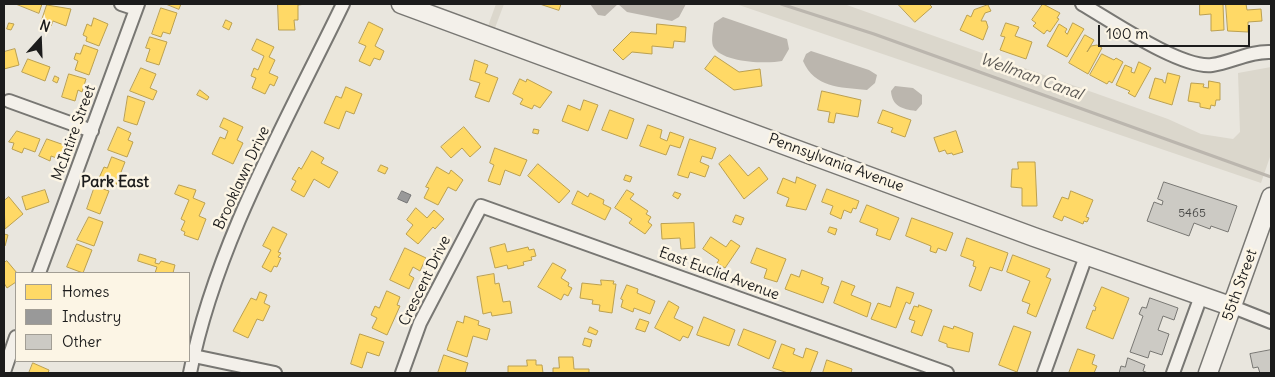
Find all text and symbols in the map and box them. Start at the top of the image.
north arrow [15,15,65,65]
scale bar [1100,15,1252,47]
text: N [38,16,53,36]
text: 100 m [1106,24,1148,43]
water label: Wellman Canal [977,50,1085,104]
street label: McIntire Street [48,83,100,183]
street label: Brooklawn Drive [210,124,274,232]
street label: Pennsylvania Avenue [766,130,906,196]
district label: Park East [81,172,149,192]
house number: 5465 [1178,207,1206,221]
street label: Crescent Drive [395,233,455,329]
street label: East Euclid Avenue [656,244,782,304]
street label: 55th Street [1219,247,1261,323]
legend [15,272,190,362]
text: Homes [62,282,109,301]
text: Industry [62,307,121,326]
text: Other [62,332,102,351]

